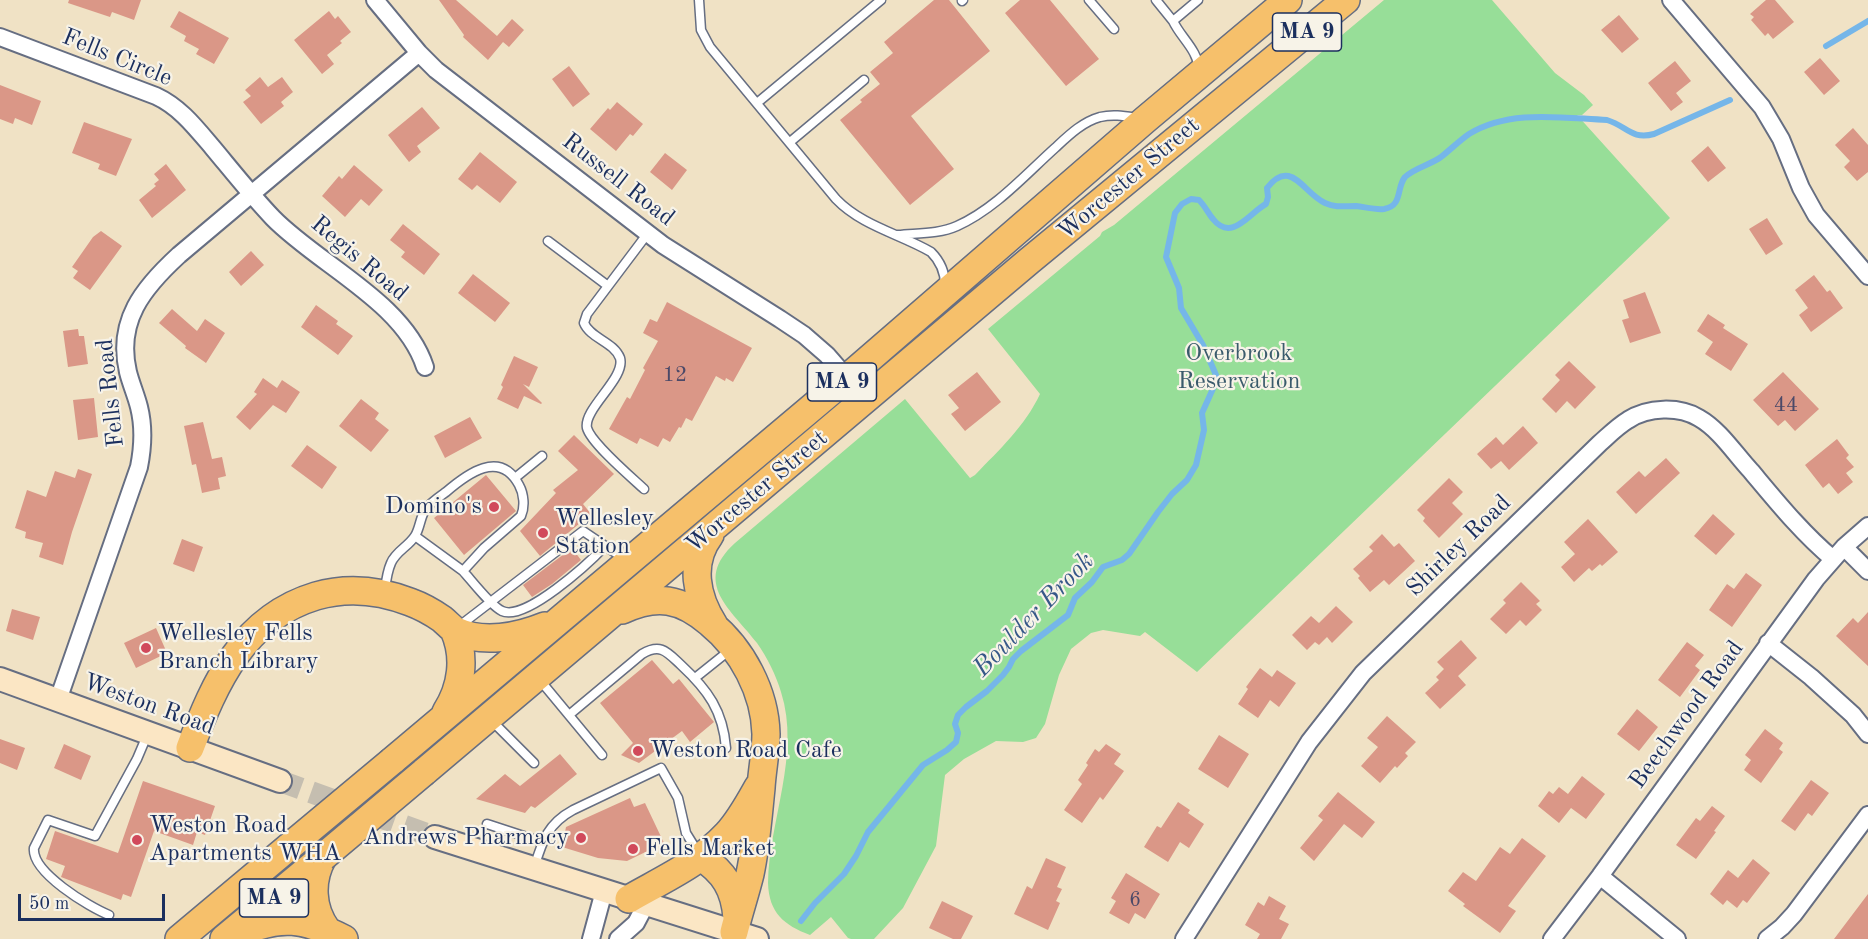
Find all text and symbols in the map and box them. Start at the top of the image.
road number: MA 9 [1272,13,1342,51]
street label: Fells Circle [58,23,176,93]
street label: Worcester Street [1052,111,1206,247]
street label: Russell Road [556,127,680,233]
street label: Regis Road [304,210,414,308]
street label: Fells Road [91,337,131,449]
park label: Overbrook Reservation [1177,340,1301,396]
house number: 12 [663,362,687,388]
road number: MA 9 [808,363,876,401]
house number: 44 [1774,392,1798,418]
street label: Worcester Street [680,424,834,560]
street label: Shirley Road [1401,489,1517,603]
place label: Domino's [385,493,482,521]
marker: Domino's [487,500,501,514]
place label: Wellesley Station [555,505,654,561]
marker: Wellesley Station [536,526,550,540]
water label: Boulder Brook [967,546,1101,684]
place label: Wellesley Fells Branch Library [158,620,319,676]
street label: Beechwood Road [1624,635,1750,795]
marker: Wellesley Fells Branch Library [139,641,153,655]
street label: Weston Road [79,668,219,742]
place label: Weston Road Cafe [650,737,842,765]
marker: Weston Road Cafe [631,744,645,758]
place label: Weston Road Apartments WHA [149,812,341,868]
place label: Andrews Pharmacy [363,824,569,852]
marker: Andrews Pharmacy [574,831,588,845]
marker: Weston Road Apartments WHA [130,833,144,847]
place label: Fells Market [645,835,774,863]
marker: Fells Market [626,842,640,856]
road number: MA 9 [240,879,308,917]
scale bar [21,882,168,920]
house number: 6 [1129,887,1141,913]
text: 50 m [29,895,69,913]

